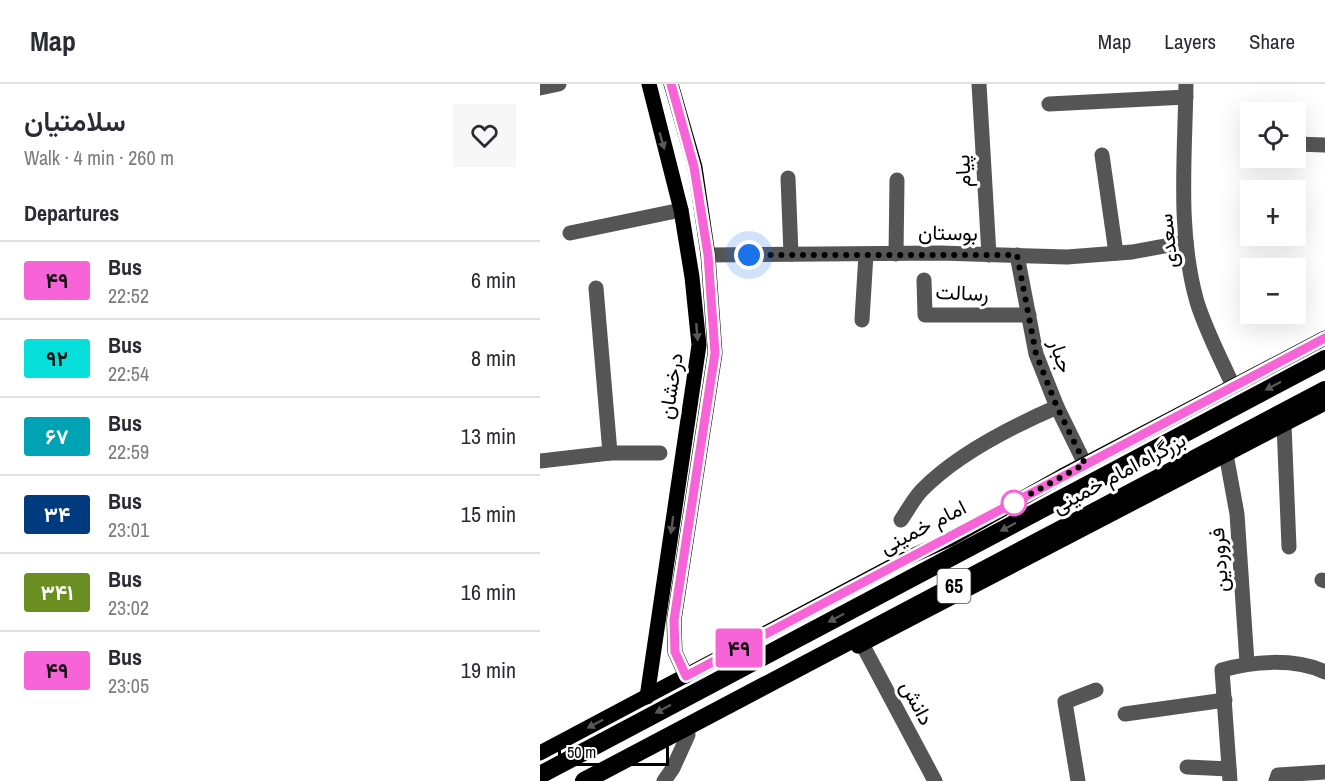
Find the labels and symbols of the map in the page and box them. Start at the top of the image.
one-way arrow [658,132,667,150]
street label: پیام [947,154,978,188]
street label: سعدی [1150,212,1185,270]
street label: بوستان [918,217,978,248]
your location [734,240,764,270]
street label: رسالت [935,277,989,308]
one-way arrow [692,323,702,342]
street label: جبار [1042,334,1081,377]
street label: درخشان [651,351,690,421]
one-way arrow [1265,382,1282,391]
street label: بزرگراه امام خمینی [1047,425,1191,520]
unlabelled marker [1001,490,1027,516]
street label: امام خمینی [875,492,971,561]
one-way arrow [667,516,676,535]
one-way arrow [999,522,1016,532]
street label: فروردین [1202,527,1235,593]
road number: 65 [938,569,970,603]
one-way arrow [827,613,844,623]
line badge: ۴۹ [712,628,766,668]
street label: دانش [894,675,941,730]
one-way arrow [655,704,672,714]
one-way arrow [586,719,603,729]
scale bar [558,739,669,766]

